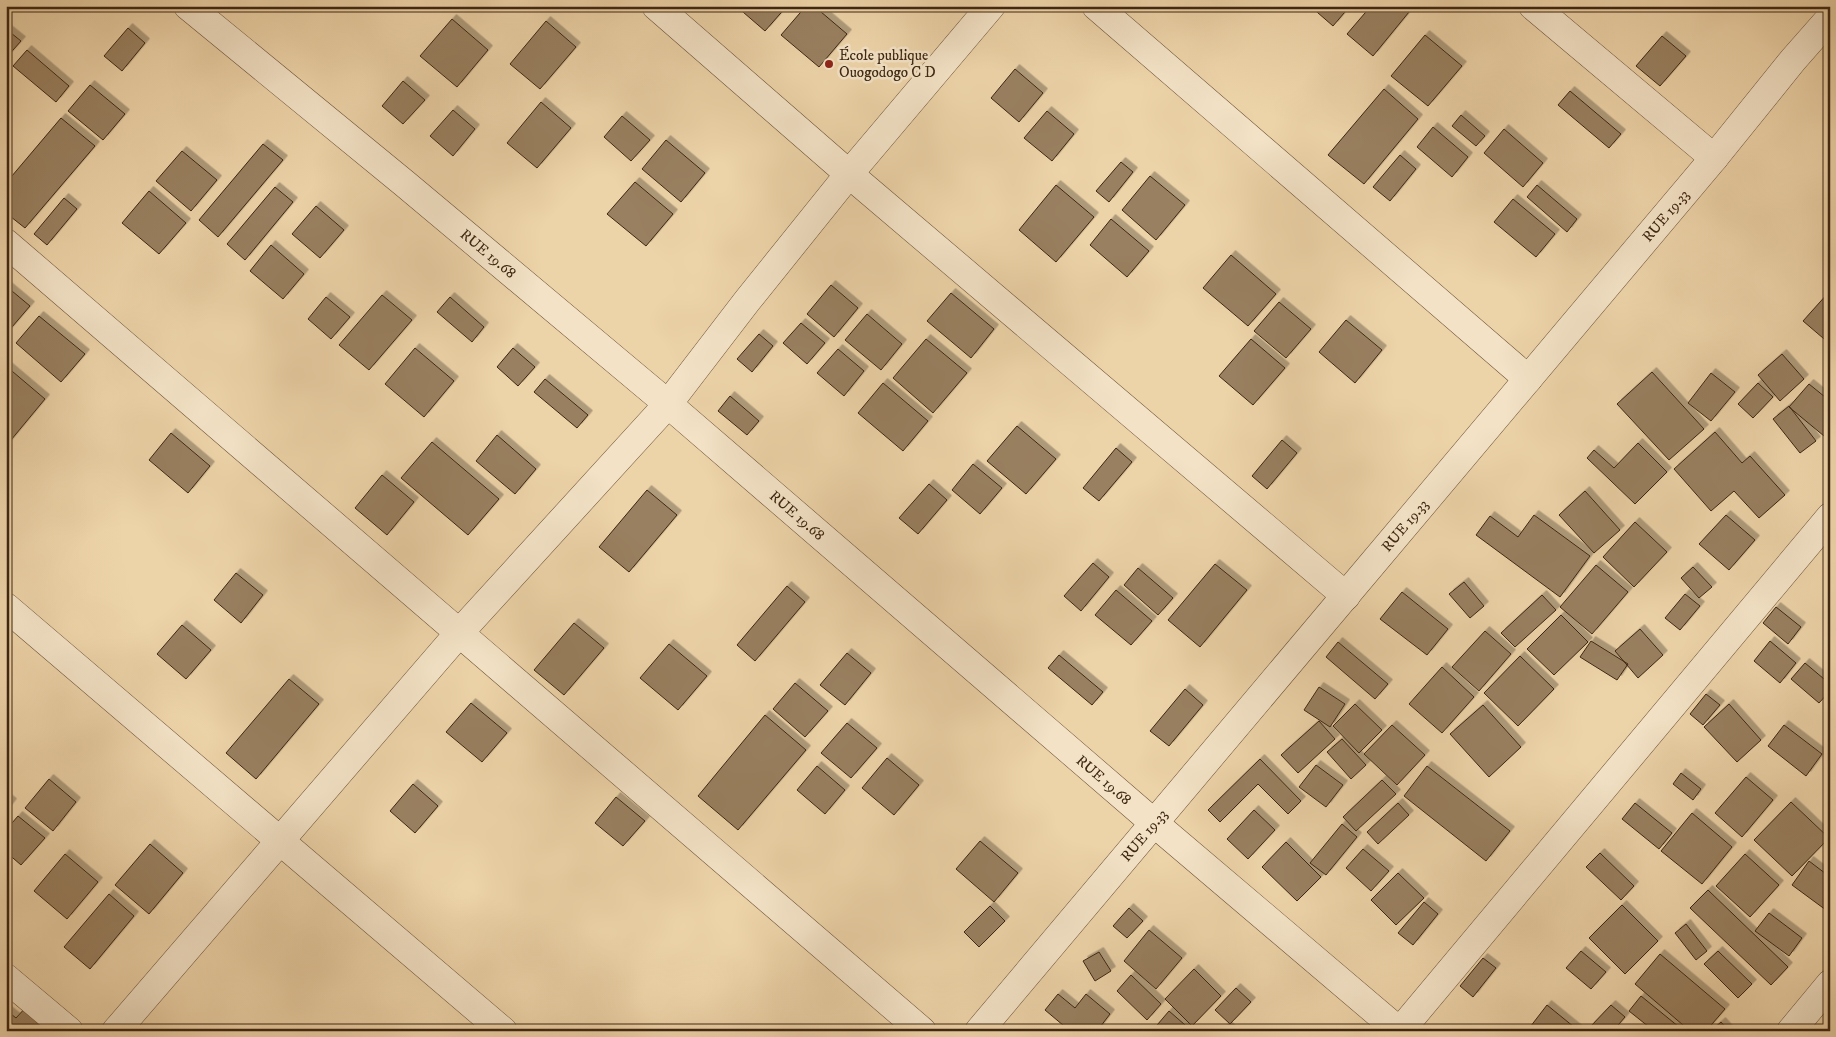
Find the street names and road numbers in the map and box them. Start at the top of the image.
street label: RUE 19.33 [1638,185,1693,246]
street label: RUE 19.68 [456,225,520,282]
street label: RUE 19.68 [766,486,829,544]
street label: RUE 19.33 [1377,495,1432,556]
street label: RUE 19.68 [1072,751,1135,809]
street label: RUE 19.33 [1116,805,1171,865]

